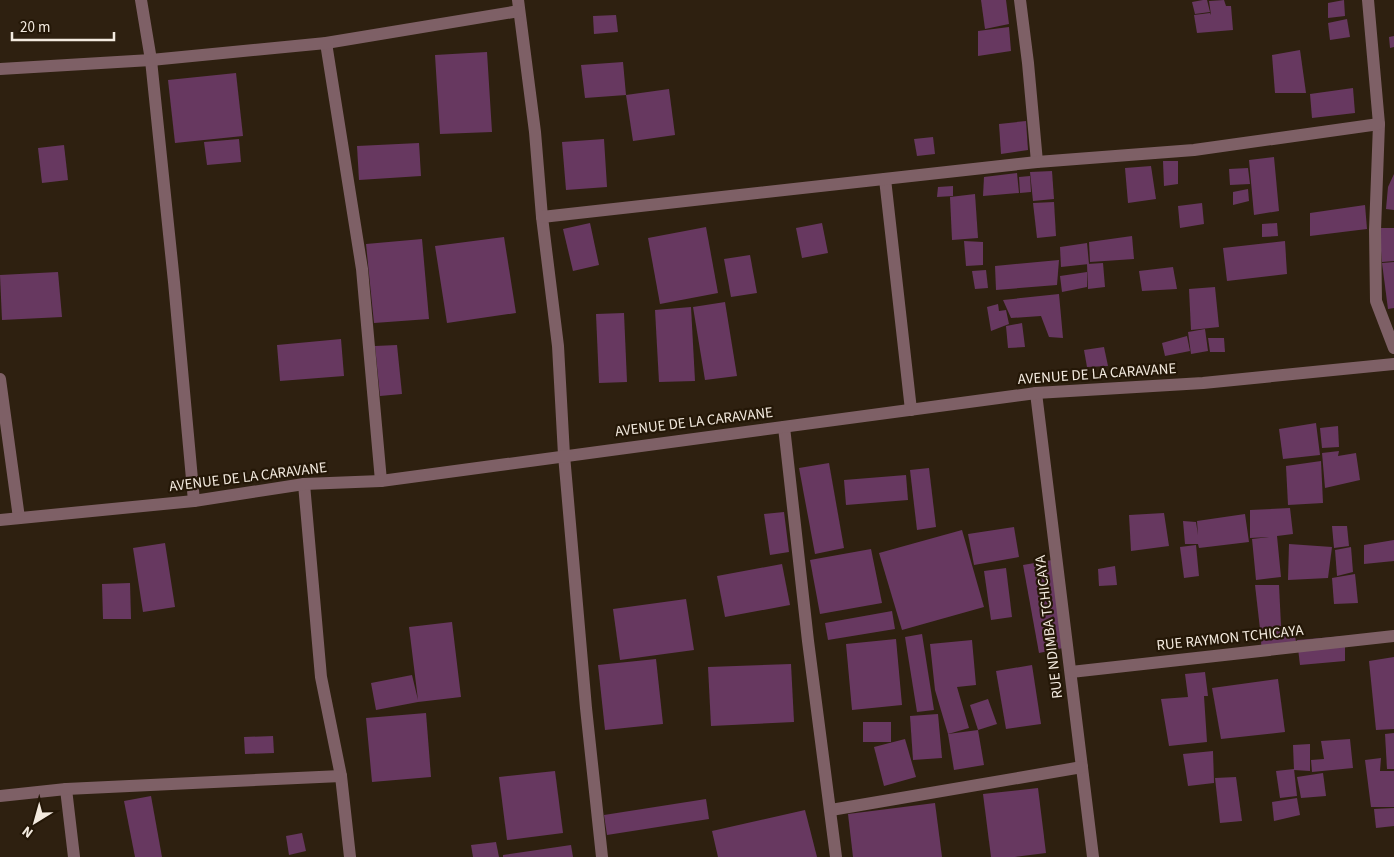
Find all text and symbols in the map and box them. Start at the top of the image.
scale bar [12,10,115,42]
text: 20 m [20,17,50,38]
street label: AVENUE DE LA CARAVANE [1017,358,1177,390]
street label: AVENUE DE LA CARAVANE [614,402,774,442]
street label: AVENUE DE LA CARAVANE [168,457,328,497]
street label: RUE NDIMBA TCHICAYA [1030,553,1068,700]
street label: RUE RAYMON TCHICAYA [1155,620,1305,656]
north arrow [10,797,60,847]
text: N [18,821,38,842]

